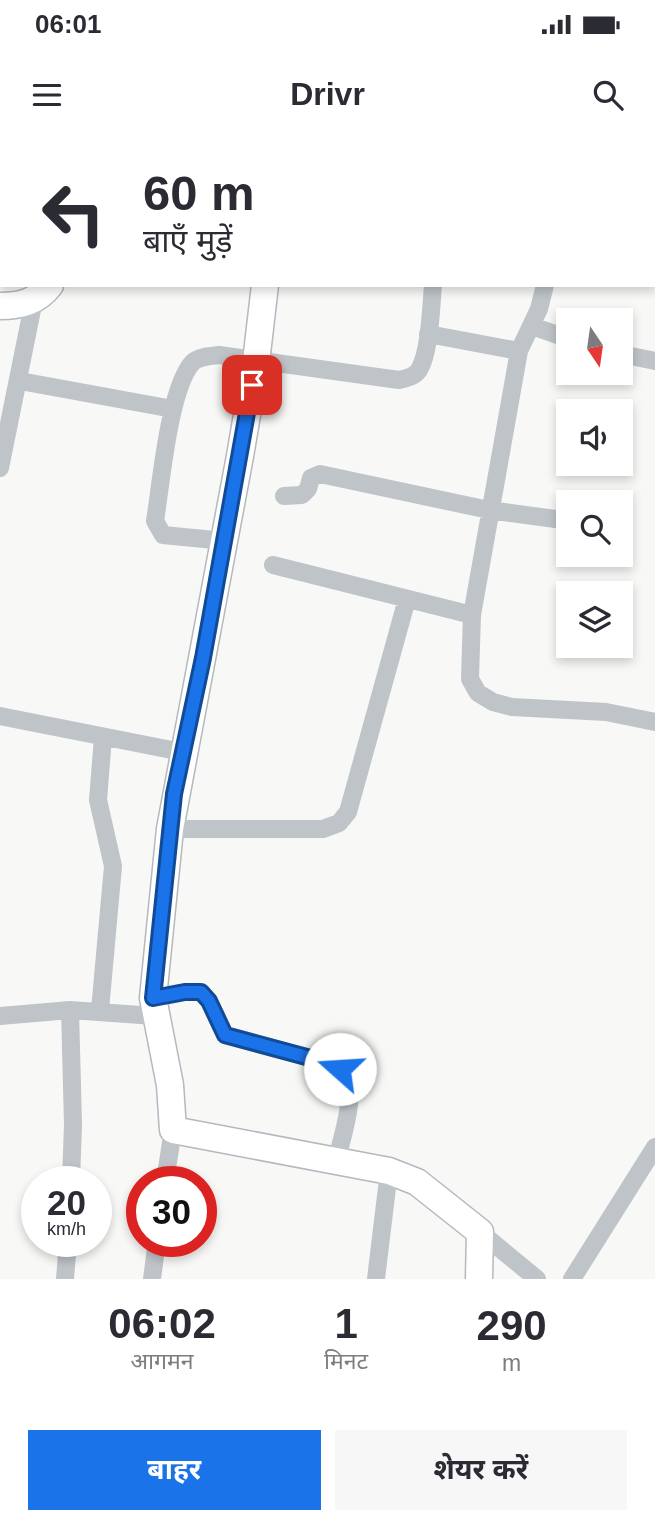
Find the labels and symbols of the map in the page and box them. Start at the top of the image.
north arrow [556,308,634,385]
pin [222,355,282,415]
position arrow [303,1032,377,1106]
speed limit sign: 30 [126,1166,217,1257]

